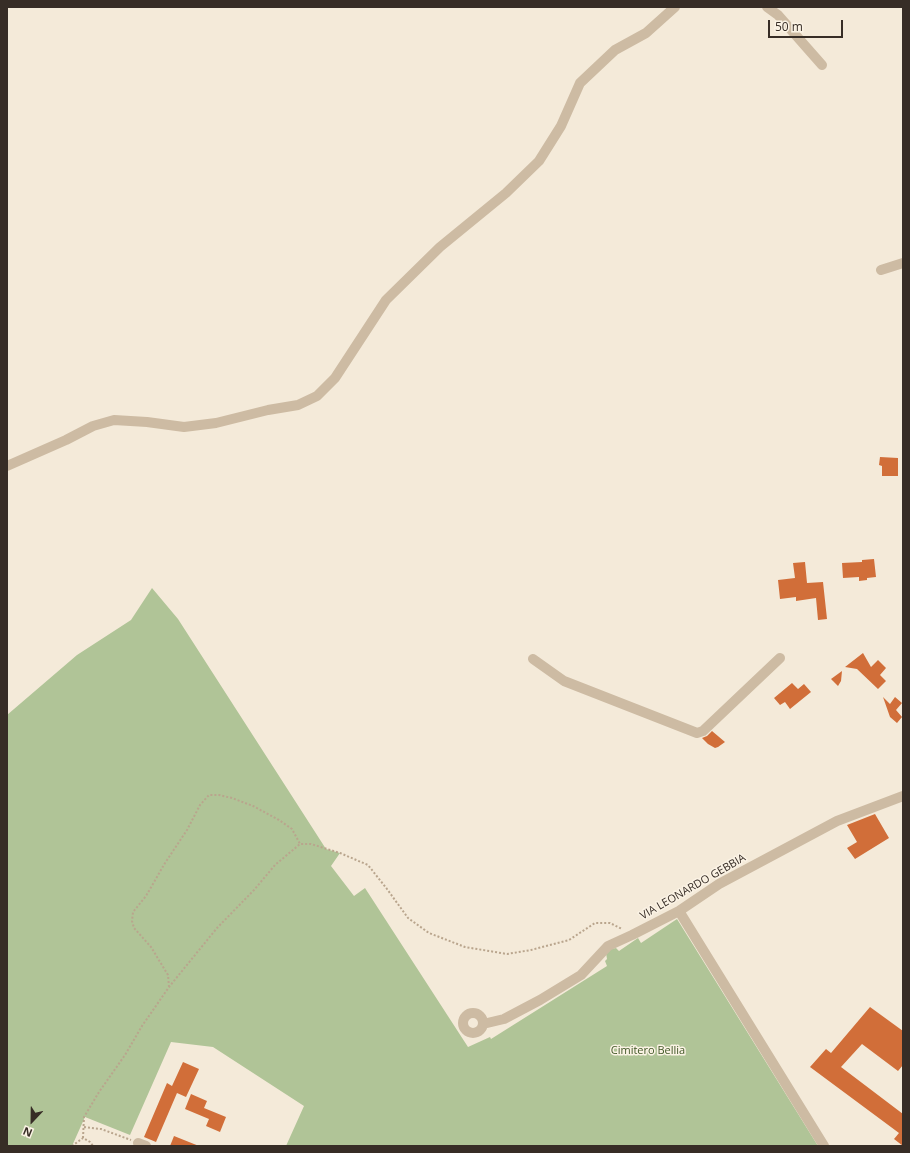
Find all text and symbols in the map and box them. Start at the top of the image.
scale bar [770,12,845,38]
text: 50 m [775,18,803,35]
street label: VIA LEONARDO GEBBIA [638,851,748,923]
park label: Cimitero Bellia [611,1044,685,1058]
north arrow [12,1101,52,1141]
text: N [20,1124,34,1141]

